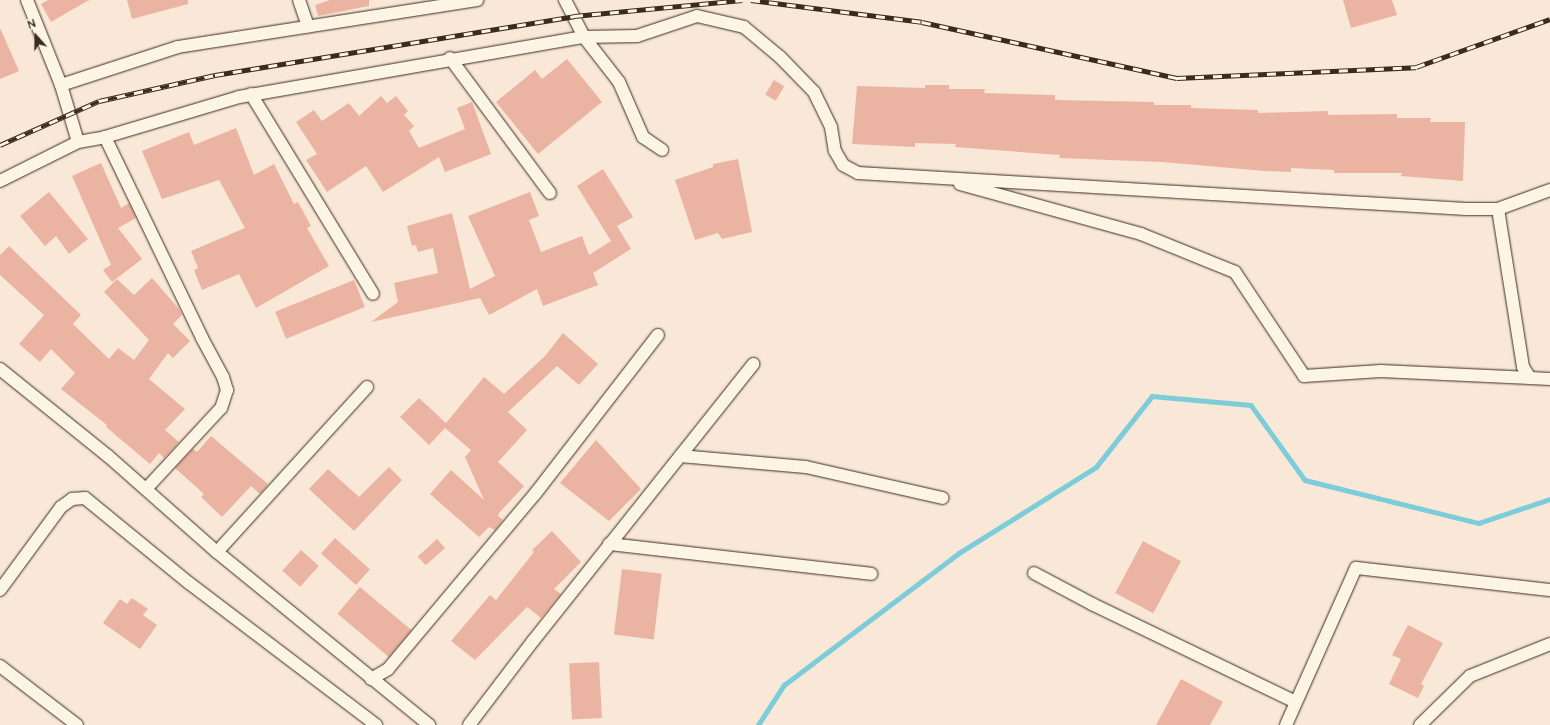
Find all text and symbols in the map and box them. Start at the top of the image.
north arrow [16,16,56,56]
text: N [26,16,38,32]

